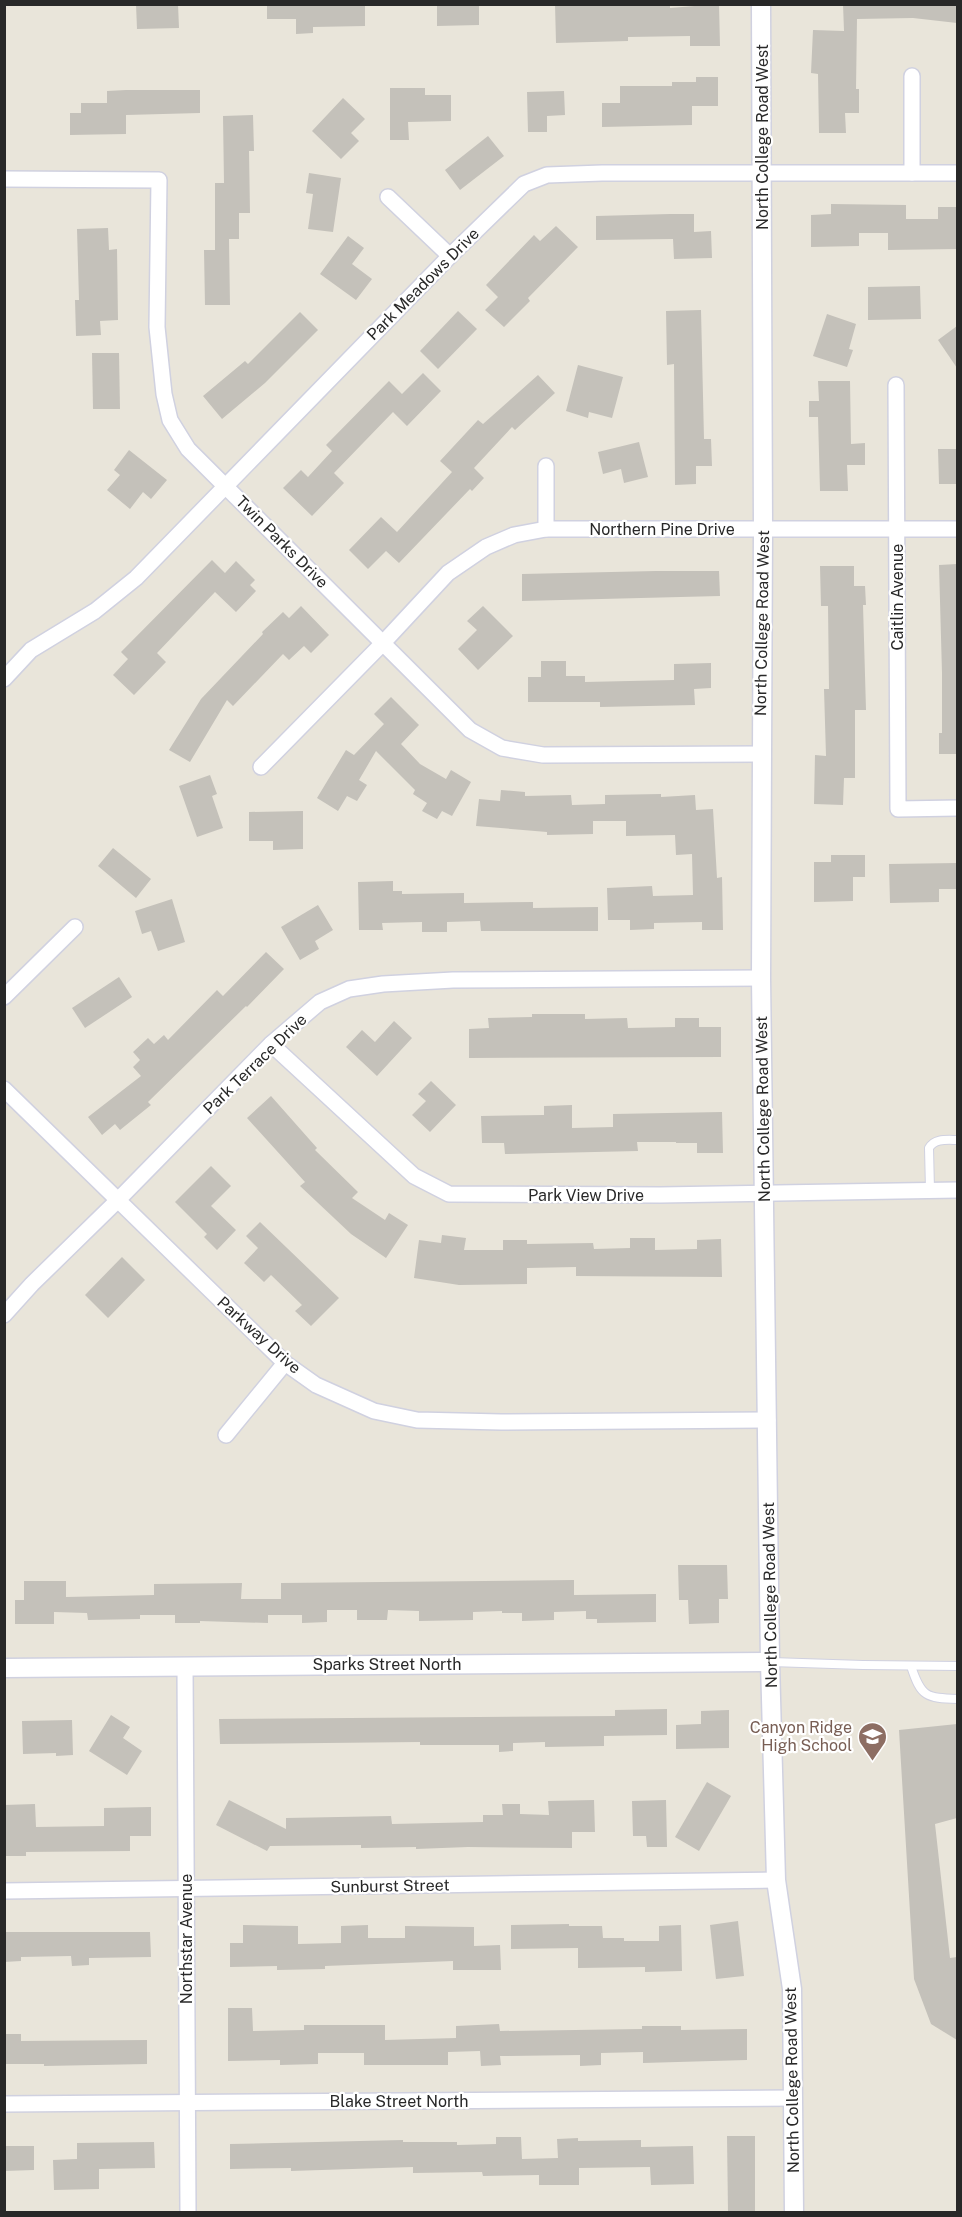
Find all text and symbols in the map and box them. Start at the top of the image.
street label: North College Road West [753,44,772,230]
street label: Park Meadows Drive [363,224,483,344]
street label: Twin Parks Drive [232,492,332,592]
street label: Northern Pine Drive [589,520,735,539]
street label: North College Road West [751,530,773,716]
street label: Caitlin Avenue [888,544,907,650]
street label: Park Terrace Drive [199,1010,311,1118]
street label: North College Road West [752,1016,774,1202]
street label: Park View Drive [528,1186,644,1205]
street label: Parkway Drive [213,1293,305,1377]
street label: North College Road West [759,1502,781,1688]
street label: Sparks Street North [312,1655,462,1674]
place label: Canyon Ridge High School [750,1718,852,1755]
school or university icon: Canyon Ridge High School [857,1720,889,1762]
street label: Northstar Avenue [177,1874,196,2004]
street label: Sunburst Street [330,1875,450,1897]
street label: North College Road West [781,1987,803,2173]
street label: Blake Street North [330,2092,468,2111]

